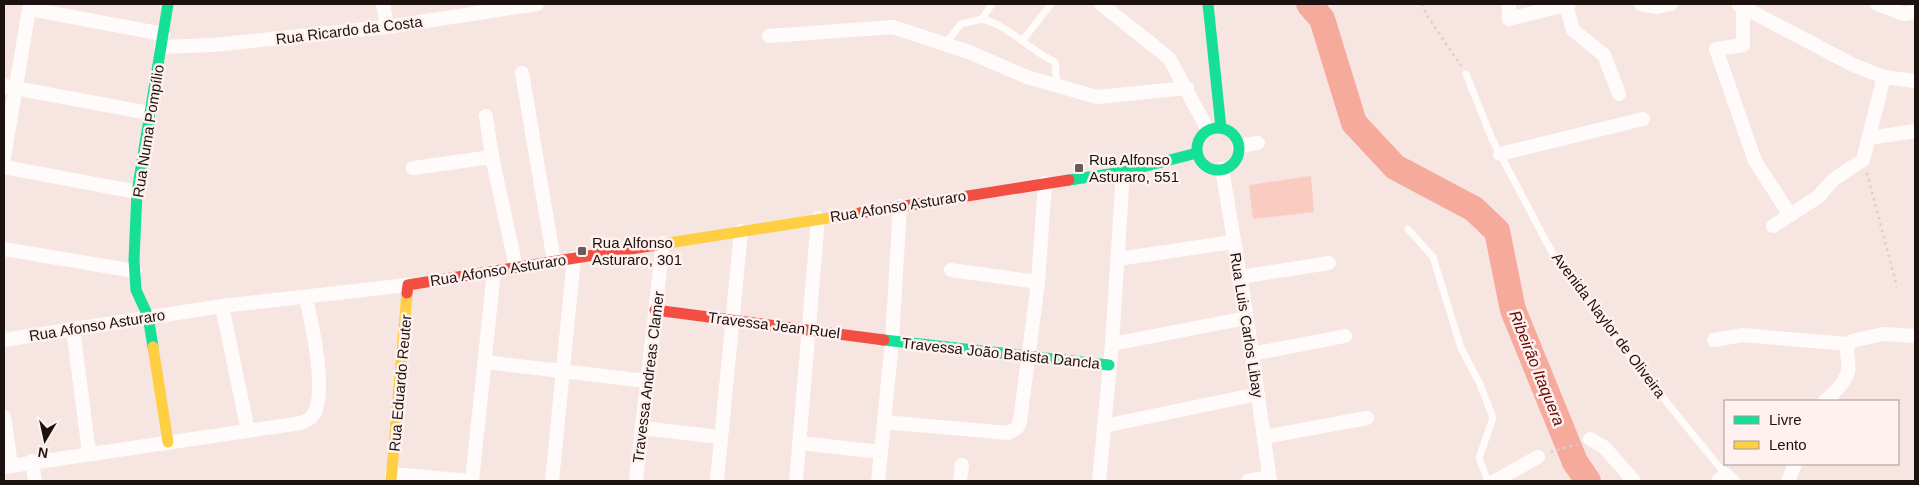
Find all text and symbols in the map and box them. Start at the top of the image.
street label: Rua Ricardo da Costa [275,12,424,47]
street label: Rua Numa Pompílio [129,63,167,199]
place label: Rua Alfonso Asturaro, 551 [1089,151,1179,185]
marker: Rua Alfonso Asturaro, 551 [1073,162,1085,174]
street label: Rua Afonso Asturaro [829,187,967,225]
place label: Rua Alfonso Asturaro, 301 [592,234,682,268]
marker: Rua Alfonso Asturaro, 301 [576,245,588,257]
street label: Avenida Naylor de Oliveira [1549,249,1670,401]
street label: Rua Afonso Asturaro [429,251,567,289]
street label: Rua Luis Carlos Libay [1227,251,1267,399]
street label: Travessa Andreas Clamer [629,290,667,464]
street label: Rua Afonso Asturaro [28,306,166,344]
street label: Travessa Jean Ruel [707,308,841,342]
water label: Ribeirão Itaquera [1506,308,1568,428]
street label: Rua Eduardo Reuter [386,314,414,452]
street label: Travessa João Batista Dancla [901,334,1101,372]
legend [1724,400,1899,465]
text: Livre [1769,411,1802,428]
north arrow [20,415,70,465]
text: Lento [1769,436,1807,453]
text: N [37,444,49,462]

